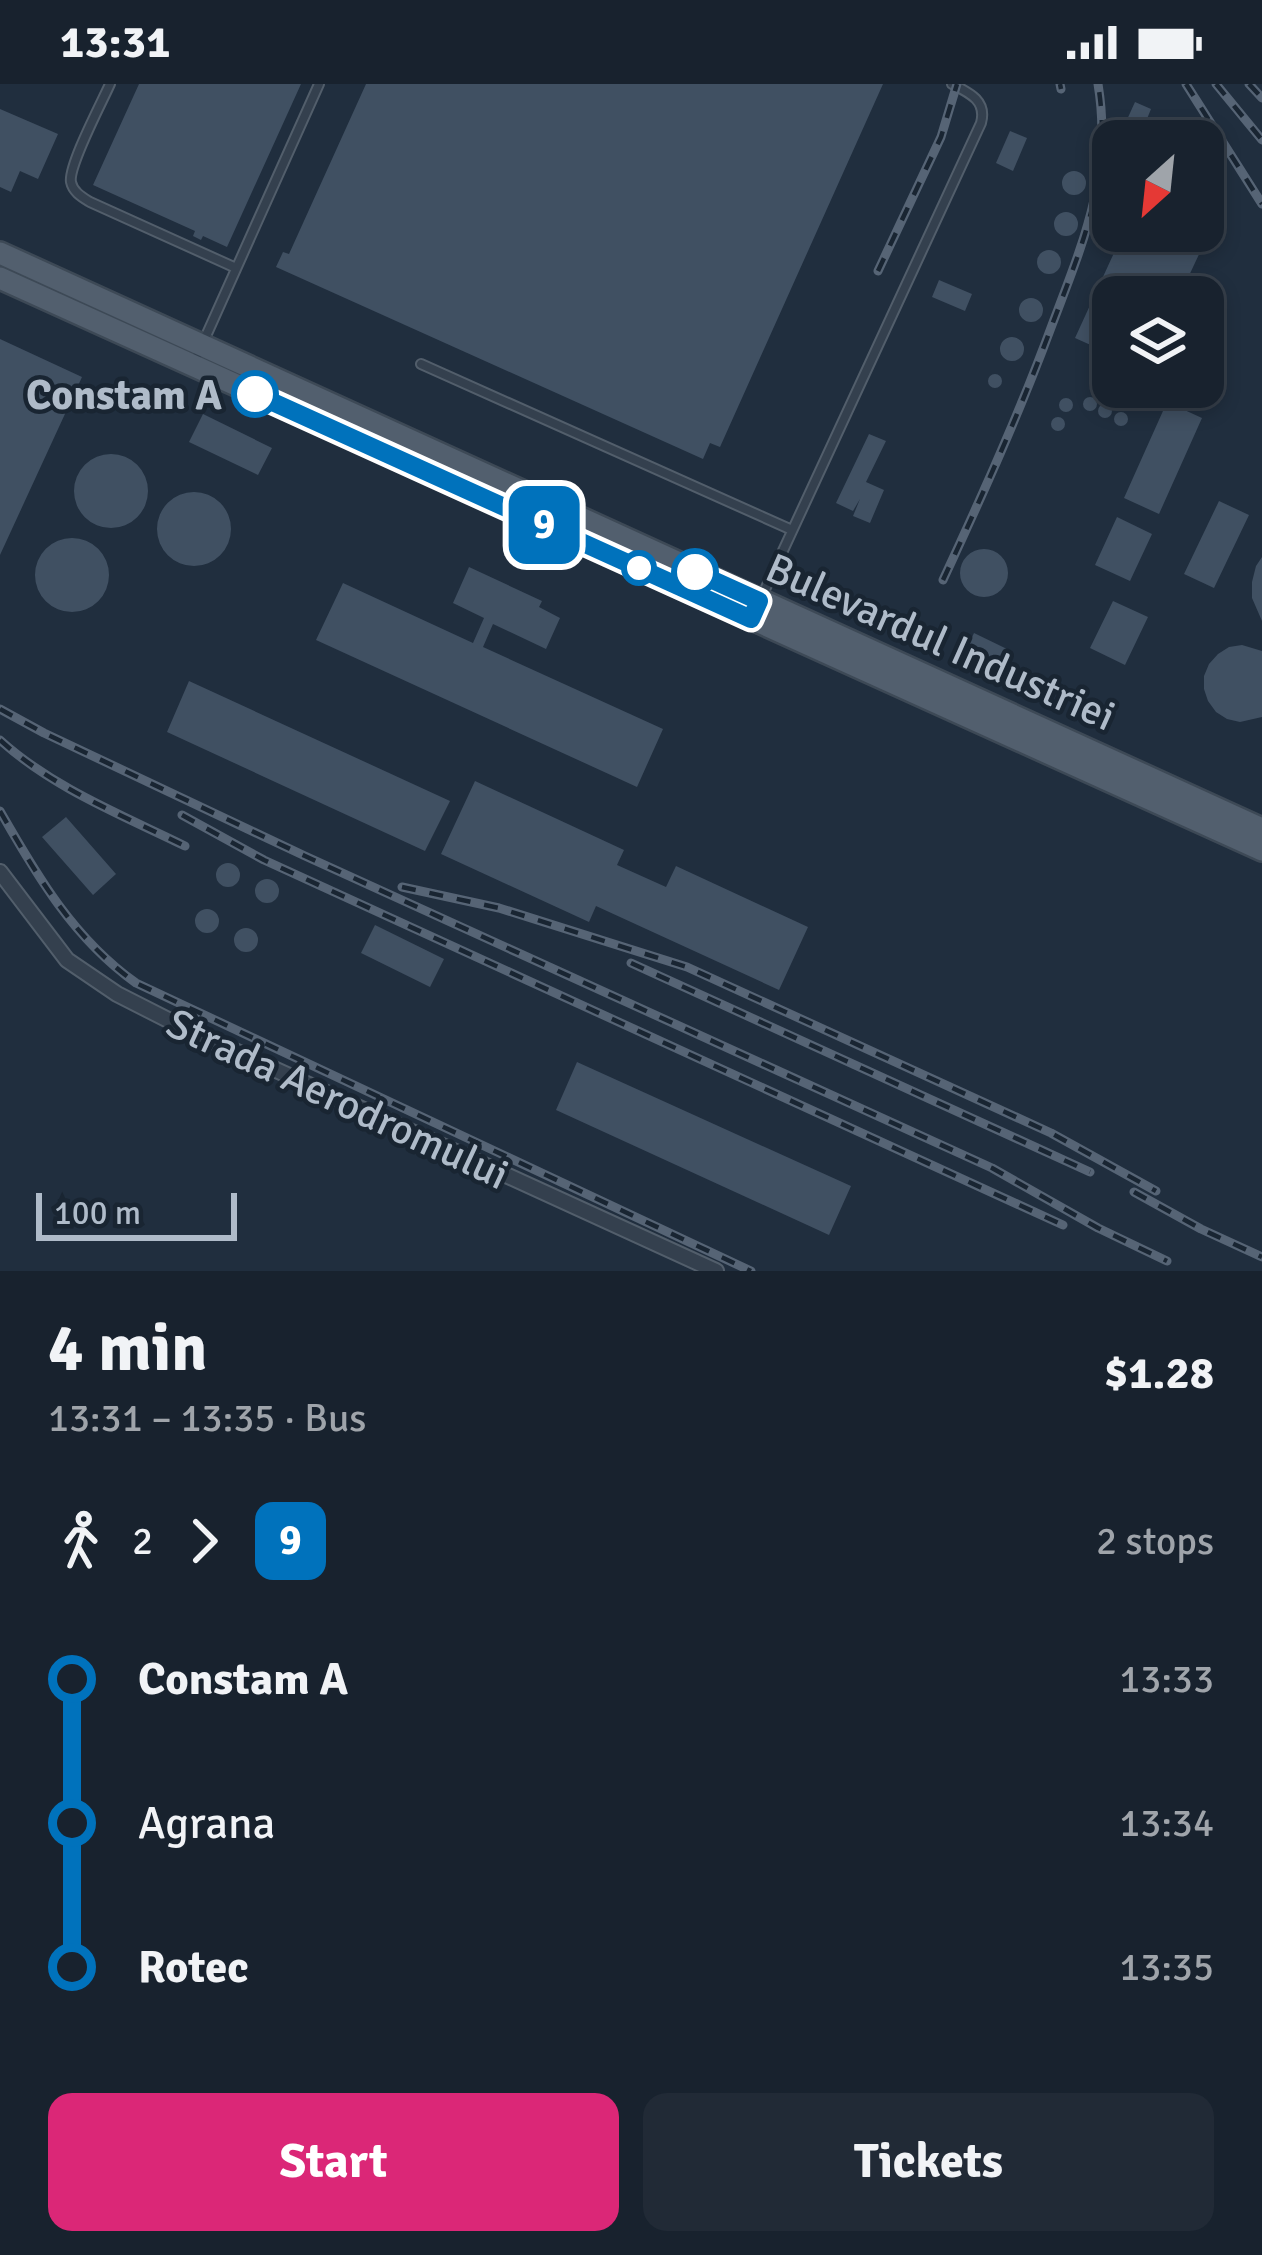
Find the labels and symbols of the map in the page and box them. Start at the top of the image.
north arrow [1092,120,1224,252]
place label: Constam A [26,370,222,421]
marker: Constam A [233,372,277,416]
line badge: 9 [505,486,583,564]
street label: Bulevardul Industriei [758,542,1123,742]
unlabelled marker [673,550,717,594]
unlabelled marker [623,552,655,584]
street label: Strada Aerodromului [158,998,516,1201]
scale bar [36,1187,237,1240]

